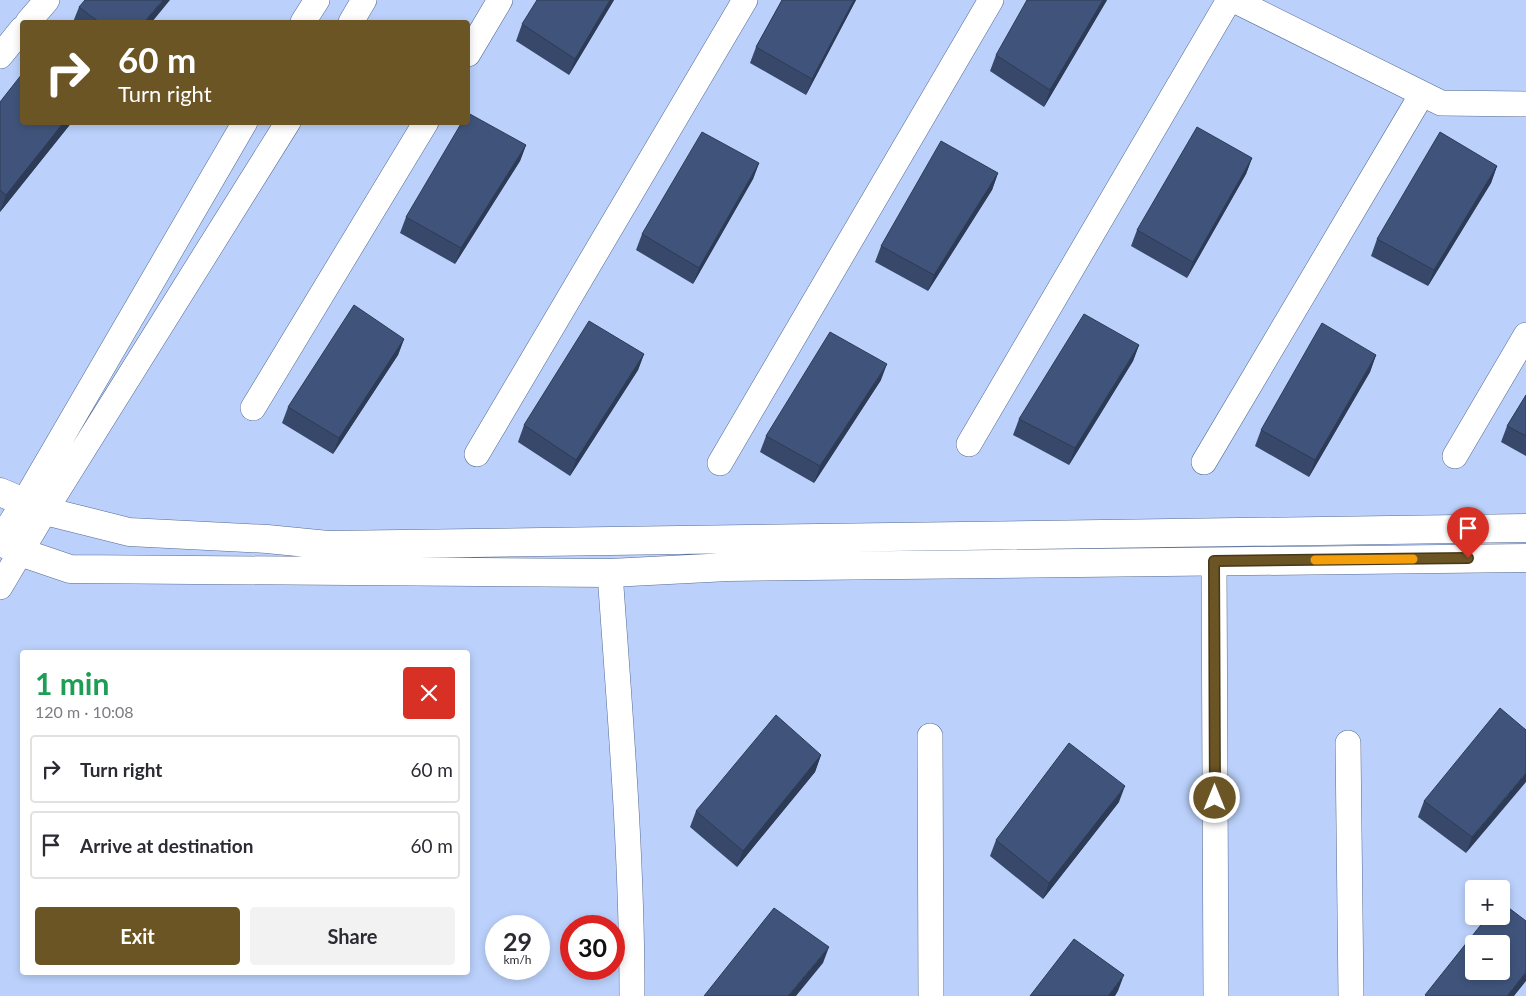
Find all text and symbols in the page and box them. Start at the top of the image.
text: 60 m [118,38,196,80]
icon: right [35,40,100,105]
text: Turn right [118,80,212,107]
pin [1447,507,1489,558]
icon: arrive [1454,514,1482,542]
text: 1 min [35,665,109,701]
button: close [403,667,455,719]
text: 120 m · 10:08 [35,702,134,721]
icon: right [37,755,65,783]
text: Turn right [80,758,162,781]
text: 60 m [410,758,453,781]
position arrow [1188,771,1240,823]
icon: arrive [37,831,65,859]
text: Arrive at destination [80,834,253,857]
text: 60 m [410,834,453,857]
map controls [1465,880,1510,980]
button: + [1465,880,1510,925]
button: Exit [35,907,240,965]
button: Share [250,907,455,965]
speed limit sign: 30 [560,915,625,980]
text: 29 [503,926,532,956]
button: − [1465,935,1510,980]
text: km/h [503,952,532,967]

